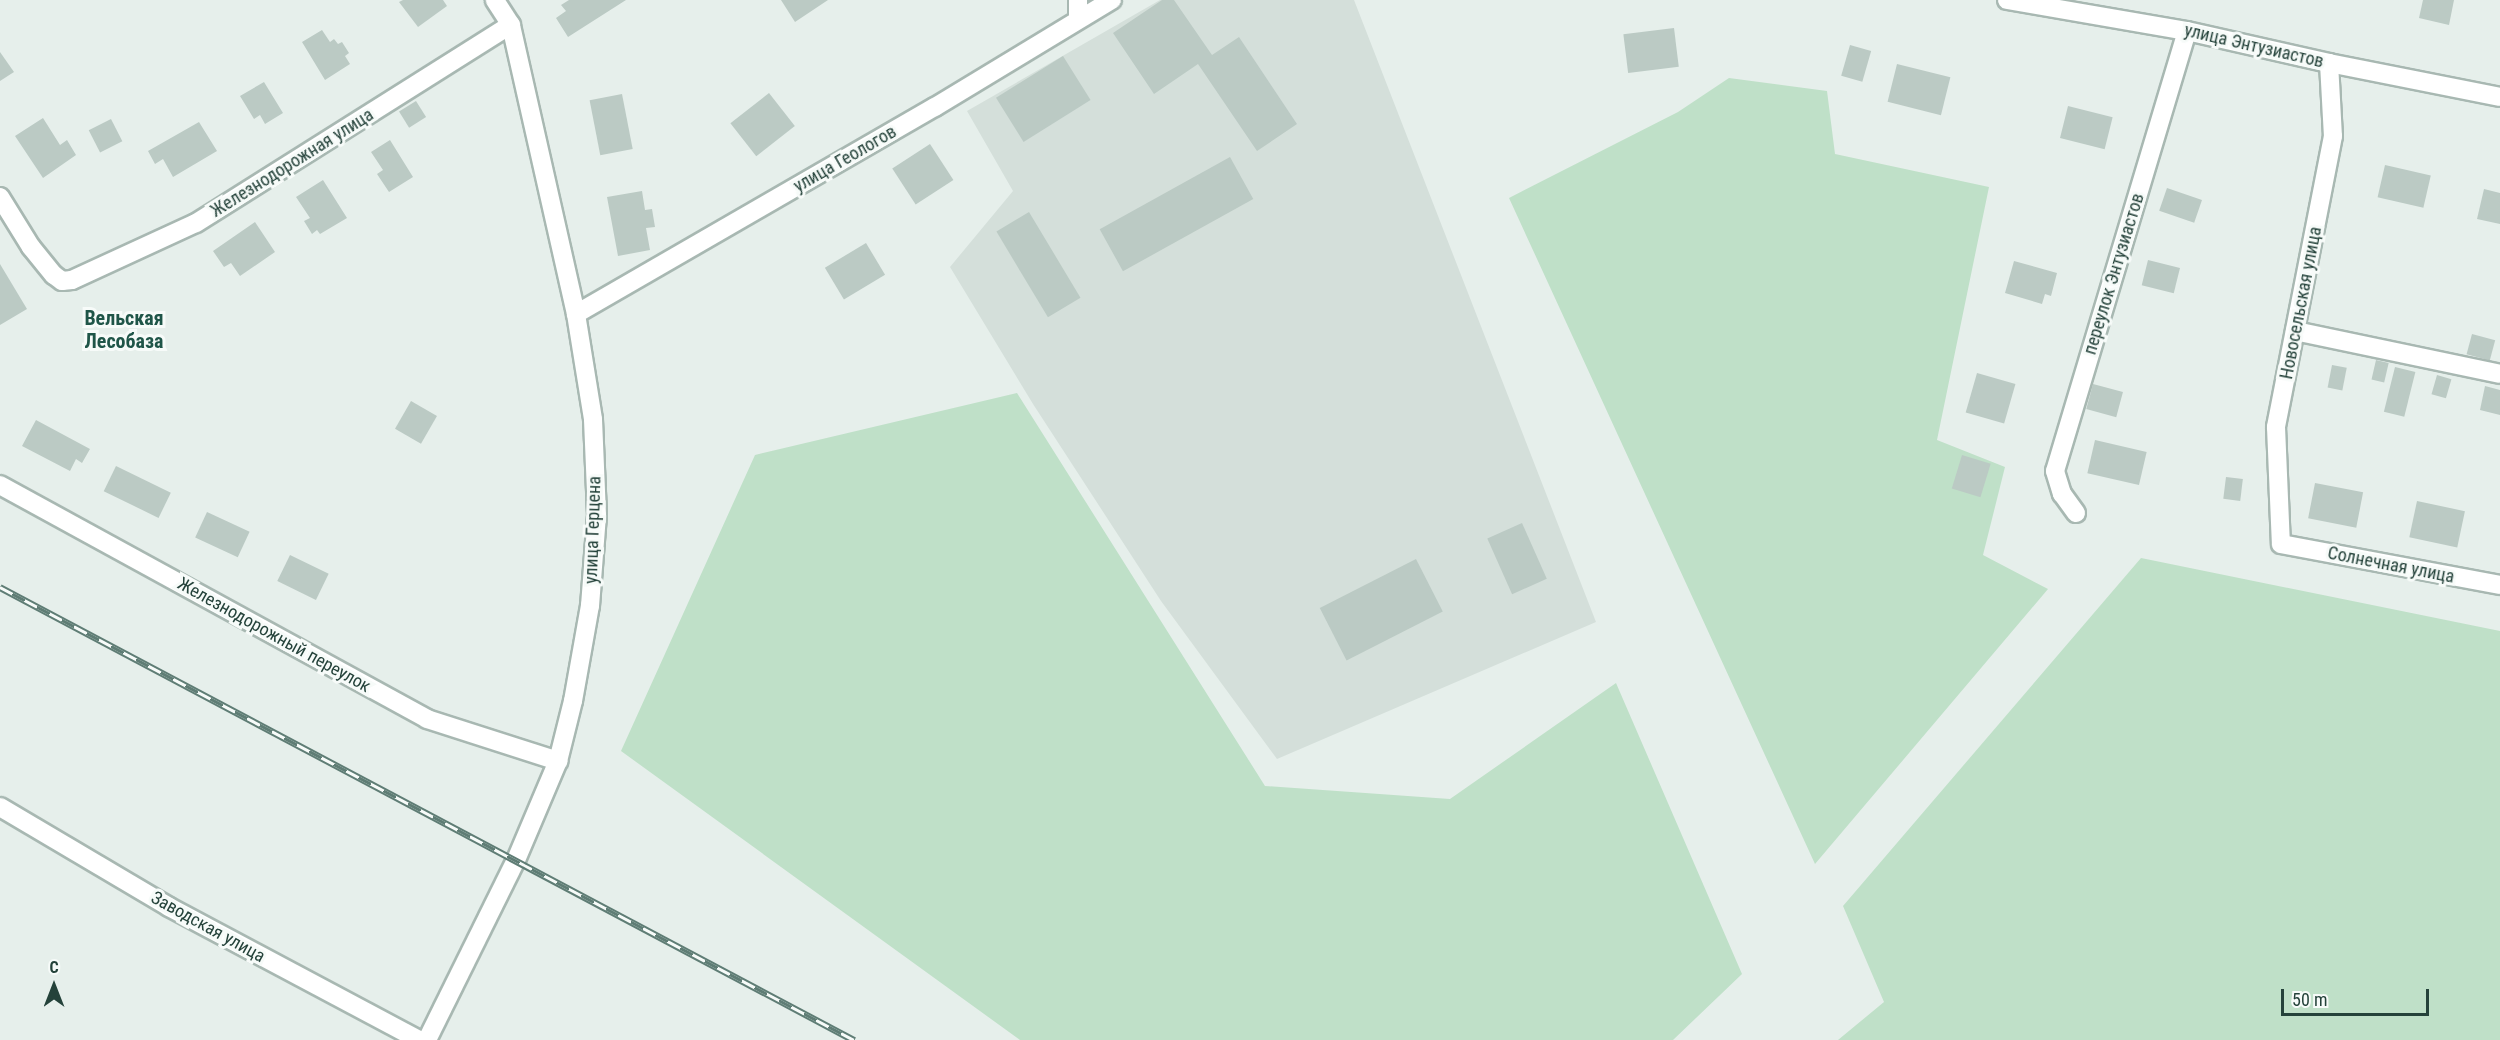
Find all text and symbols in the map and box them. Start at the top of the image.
street label: улица Энтузиастов [2182,19,2326,73]
street label: Железнодорожная улица [206,104,378,222]
street label: улица Геологов [790,121,900,197]
street label: переулок Энтузиастов [2079,191,2149,357]
street label: Новосельская улица [2276,225,2326,381]
district label: Вельская Лесобаза [84,306,164,353]
street label: улица Герцена [580,476,606,584]
street label: Солнечная улица [2326,542,2456,588]
street label: Железнодорожный переулок [174,573,374,697]
street label: Заводская улица [147,887,269,967]
north arrow [24,956,84,1016]
text: С [49,958,59,977]
scale bar [2284,977,2432,1015]
text: 50 m [2292,989,2327,1010]

